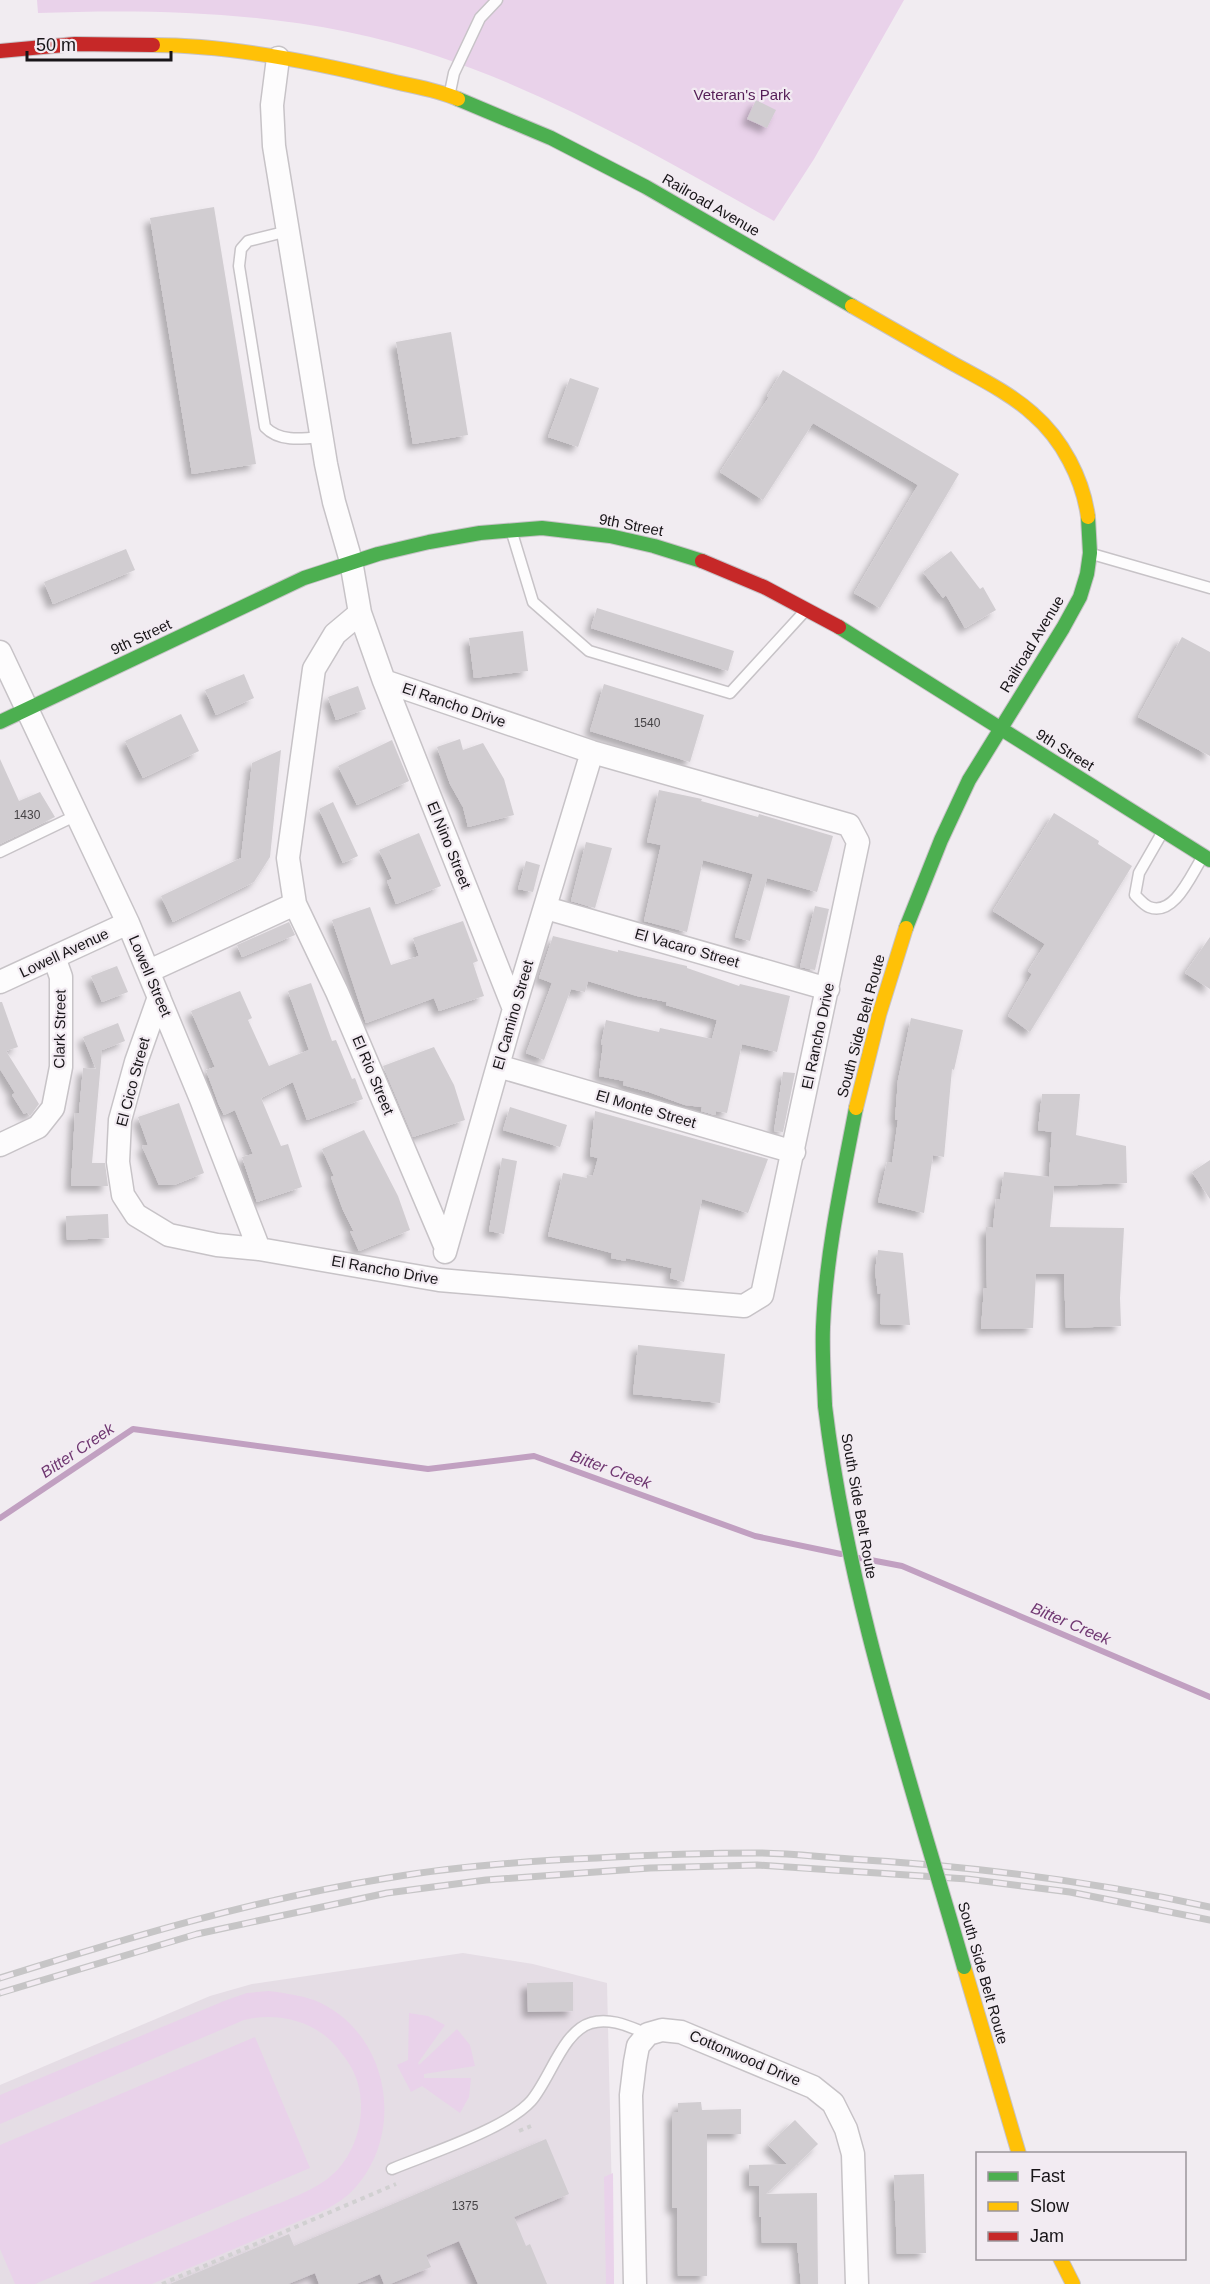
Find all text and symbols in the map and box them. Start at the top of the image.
scale bar [27,24,171,62]
text: 50 m [36,35,76,55]
park label: Veteran's Park [693,86,791,103]
street label: Railroad Avenue [659,170,763,239]
street label: 9th Street [598,510,665,539]
street label: Railroad Avenue [996,592,1067,695]
street label: 9th Street [108,615,175,658]
street label: El Rancho Drive [400,679,508,730]
house number: 1540 [634,716,661,730]
street label: 9th Street [1033,725,1098,774]
street label: El Nino Street [424,799,475,892]
house number: 1430 [14,808,41,822]
street label: Lowell Avenue [16,924,111,981]
street label: El Vacaro Street [633,924,742,971]
street label: Lowell Street [126,933,176,1020]
street label: South Side Belt Route [833,952,888,1099]
street label: El Camino Street [489,957,537,1072]
street label: El Rancho Drive [798,981,837,1091]
street label: Clark Street [50,988,69,1069]
street label: El Rio Street [349,1033,398,1118]
street label: El Cico Street [112,1035,153,1128]
street label: El Monte Street [594,1086,699,1131]
street label: El Rancho Drive [330,1252,440,1287]
water label: Bitter Creek [38,1419,118,1481]
street label: South Side Belt Route [838,1432,881,1580]
water label: Bitter Creek [568,1447,654,1492]
water label: Bitter Creek [1029,1599,1114,1648]
street label: South Side Belt Route [955,1900,1012,2046]
street label: Cottonwood Drive [687,2026,803,2089]
legend [976,2152,1186,2260]
text: Fast [1030,2166,1065,2186]
text: Slow [1030,2196,1070,2216]
house number: 1375 [452,2199,479,2213]
text: Jam [1030,2226,1064,2246]

